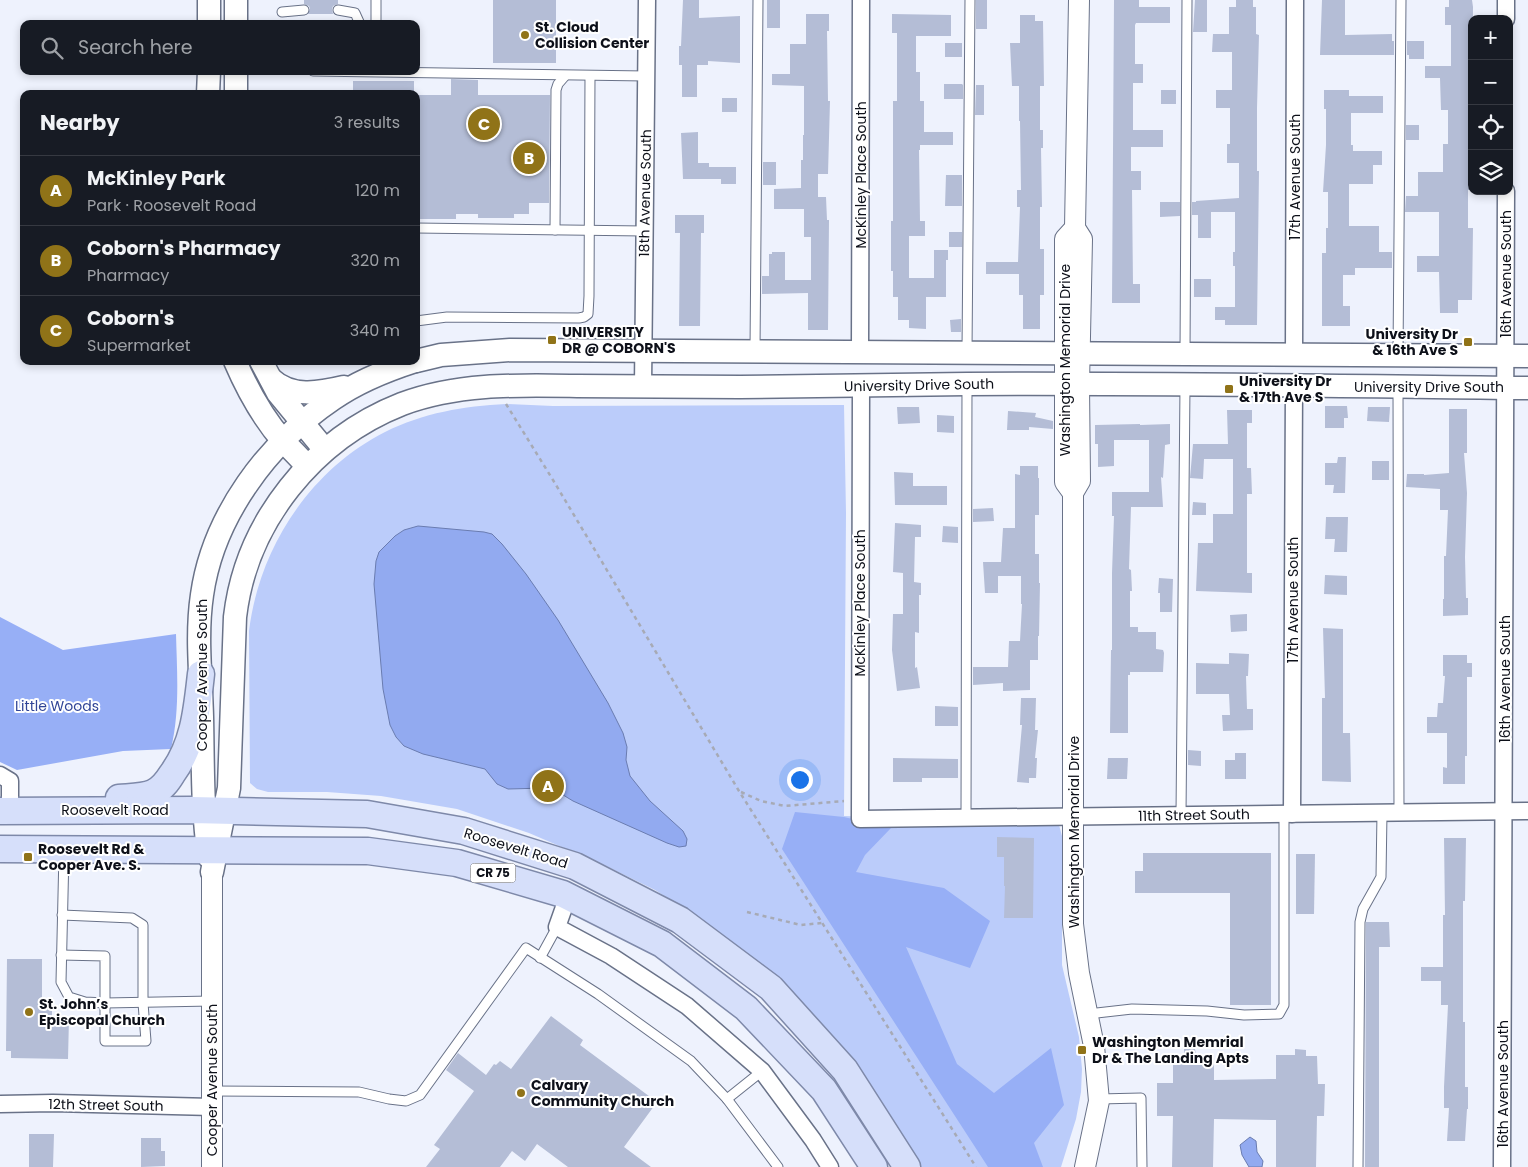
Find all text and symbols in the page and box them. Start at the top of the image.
map controls [1468,15,1513,195]
button: + [1468,15,1513,60]
place label: St. Cloud Collision Center [535,17,649,53]
search box [20,20,420,75]
marker: St. Cloud Collision Center [519,29,531,41]
icon: search [38,34,66,62]
text: Search here [78,34,192,61]
button: − [1468,60,1513,105]
street label: McKinley Place South [851,101,871,249]
pin: C [468,105,500,143]
button: locate [1468,105,1513,150]
text: Nearby [40,108,120,137]
text: 3 results [334,111,400,134]
street label: 17th Avenue South [1285,114,1305,240]
street label: 18th Avenue South [634,129,656,257]
pin: B [513,139,545,177]
button: layers [1468,150,1513,195]
text: McKinley Park [87,165,226,192]
text: A [50,179,62,202]
text: 120 m [355,179,400,202]
text: Park · Roosevelt Road [87,194,256,217]
street label: 16th Avenue South [1496,210,1516,338]
text: Coborn's Pharmacy [87,235,281,262]
text: B [51,249,61,272]
text: 320 m [351,249,400,272]
street label: Washington Memorial Drive [1055,263,1075,456]
text: Pharmacy [87,264,169,287]
text: Coborn's [87,305,174,332]
text: C [50,319,62,342]
text: 340 m [350,319,400,342]
place label: UNIVERSITY DR @ COBORN'S [562,322,676,358]
place label: University Dr & 16th Ave S [1366,324,1458,360]
text: Supermarket [87,334,191,357]
marker: UNIVERSITY DR @ COBORN'S [546,334,558,346]
marker: University Dr & 16th Ave S [1462,336,1474,348]
place label: University Dr & 17th Ave S [1239,371,1331,407]
street label: University Drive South [844,374,994,396]
street label: University Drive South [1354,377,1504,397]
marker: University Dr & 17th Ave S [1223,383,1235,395]
street label: McKinley Place South [850,529,870,677]
street label: 17th Avenue South [1283,537,1303,663]
street label: Cooper Avenue South [192,599,212,751]
street label: 16th Avenue South [1495,615,1515,743]
park label: Little Woods [15,696,99,716]
street label: Washington Memorial Drive [1064,735,1084,928]
pin: A [532,767,564,805]
your location [787,767,813,793]
street label: Roosevelt Road [61,800,169,820]
street label: 11th Street South [1138,804,1250,826]
street label: Roosevelt Road [462,823,570,873]
place label: Roosevelt Rd & Cooper Ave. S. [38,839,145,875]
marker: Roosevelt Rd & Cooper Ave. S. [22,851,34,863]
road number: CR 75 [470,864,516,882]
place label: St. John’s Episcopal Church [39,994,165,1030]
street label: Cooper Avenue South [202,1004,222,1156]
marker: St. John’s Episcopal Church [23,1006,35,1018]
street label: 16th Avenue South [1493,1020,1513,1148]
place label: Washington Memrial Dr & The Landing Apts [1092,1032,1249,1068]
marker: Washington Memrial Dr & The Landing Apts [1076,1044,1088,1056]
place label: Calvary Community Church [531,1075,674,1111]
marker: Calvary Community Church [515,1087,527,1099]
street label: 12th Street South [48,1094,164,1116]

